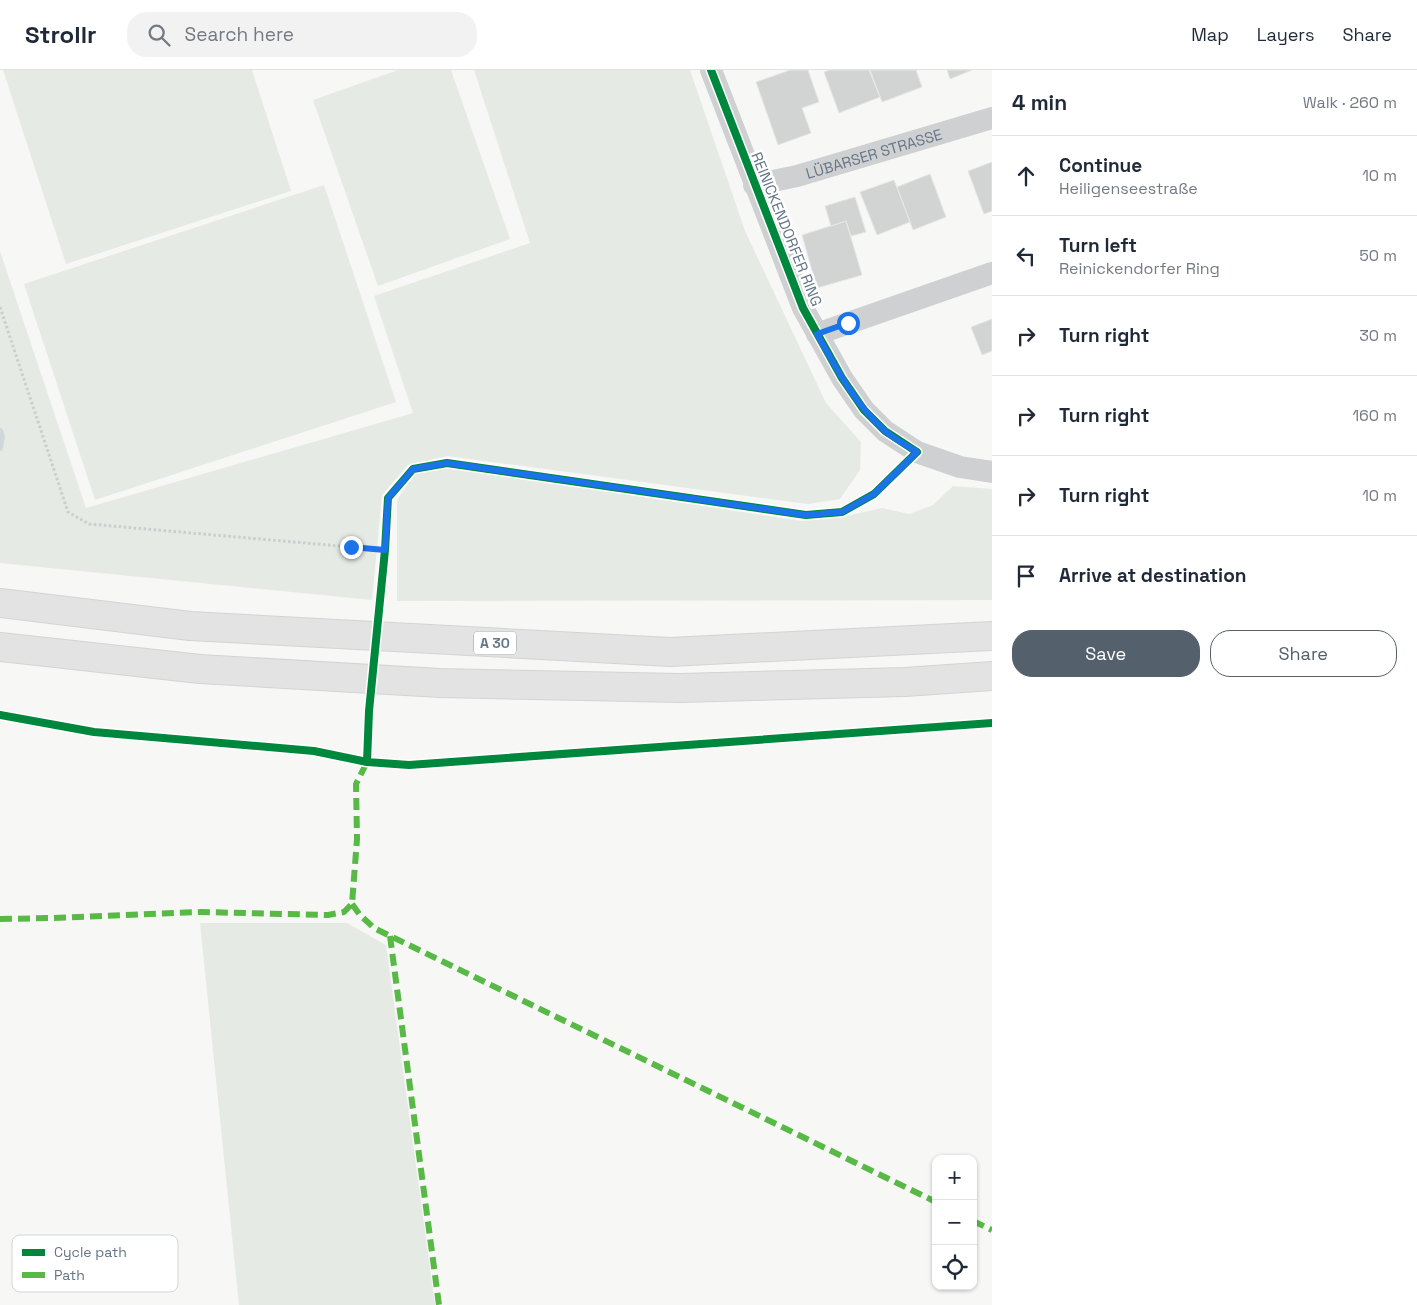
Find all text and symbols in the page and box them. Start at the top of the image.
search box [127,12,477,57]
text: Strollr [25,19,97,50]
icon: search [145,21,173,49]
text: Search here [185,22,294,47]
text: Map [1191,23,1229,46]
text: Layers [1257,23,1314,46]
text: Share [1342,23,1392,46]
text: 4 min [1012,89,1067,116]
text: Walk · 260 m [1303,92,1397,113]
street label: LÜBARSER STRASSE [803,124,944,182]
street label: REINICKENDORFER RING [747,149,827,309]
text: Continue [1059,153,1142,178]
icon: ahead [1012,162,1040,190]
text: 10 m [1362,165,1397,186]
text: Heiligenseestraße [1059,178,1198,199]
text: Turn left [1059,233,1137,258]
icon: left [1012,242,1040,270]
text: 50 m [1359,245,1397,266]
text: Reinickendorfer Ring [1059,258,1220,279]
route start [837,312,860,335]
icon: right [1012,322,1040,350]
text: Turn right [1059,323,1149,348]
text: 30 m [1359,325,1397,346]
icon: right [1012,402,1040,430]
text: Turn right [1059,403,1149,428]
text: 160 m [1352,405,1397,426]
icon: right [1012,482,1040,510]
text: Turn right [1059,483,1149,508]
text: 10 m [1362,485,1397,506]
route end [340,536,363,559]
icon: arrive [1012,562,1040,590]
text: Arrive at destination [1059,563,1247,588]
button: Save [1012,630,1200,677]
button: Share [1210,630,1397,677]
road number: A 30 [474,632,516,654]
map controls [932,1155,977,1290]
button: + [932,1155,977,1200]
button: − [932,1200,977,1245]
legend [12,1235,178,1292]
text: Cycle path [54,1243,127,1261]
button: locate [932,1245,977,1290]
text: Path [54,1266,85,1284]

